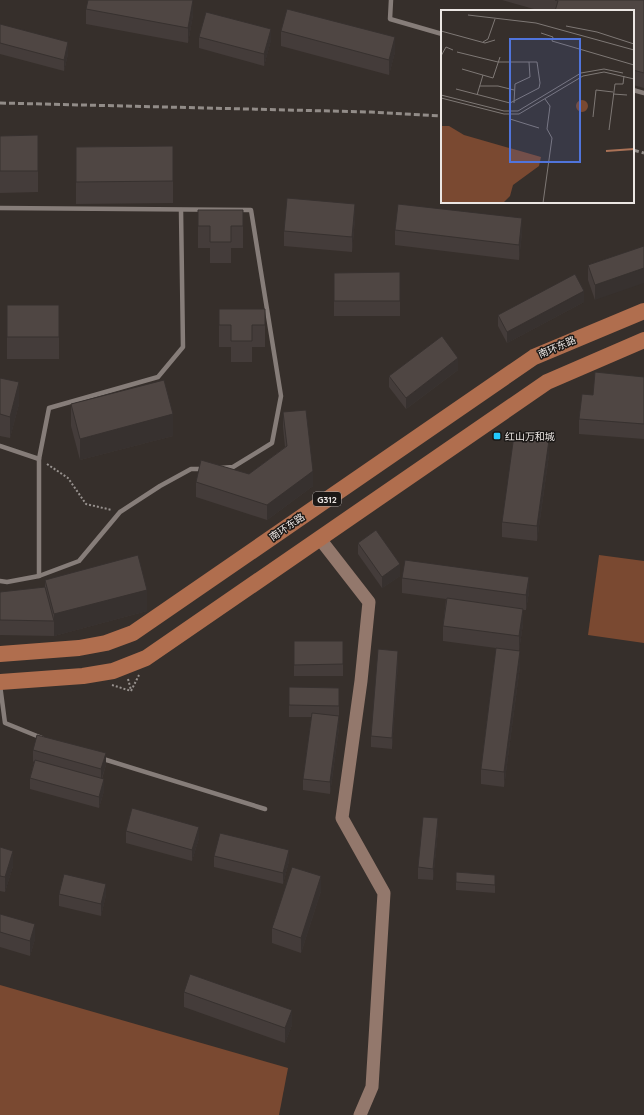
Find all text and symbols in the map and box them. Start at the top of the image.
inset map [441,10,634,203]
street label: 南环东路 [536,333,578,361]
place label: 红山万和城 [505,430,555,443]
marker: 红山万和城 [492,431,502,441]
road number: G312 [313,492,341,506]
street label: 南环东路 [267,510,307,544]

